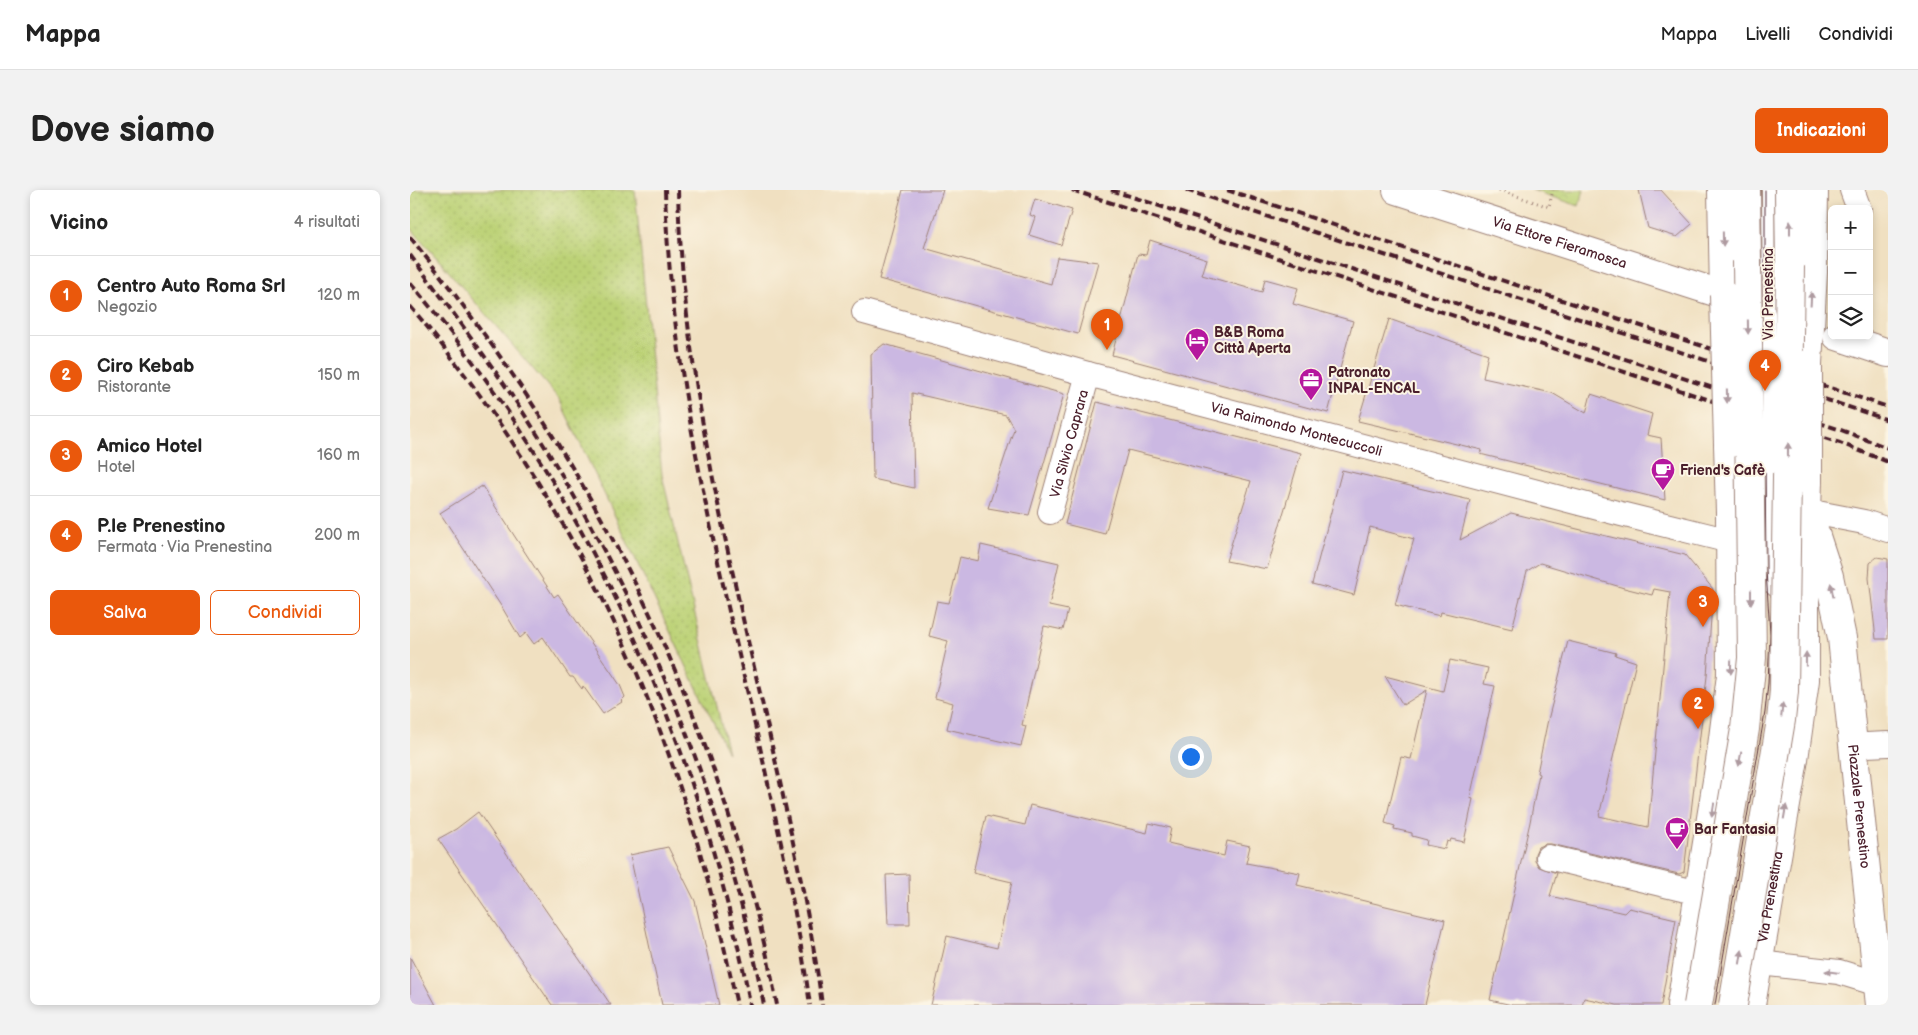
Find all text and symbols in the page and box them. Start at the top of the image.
text: Mappa [25,20,101,49]
text: Mappa [1660,24,1717,45]
text: Livelli [1745,24,1791,45]
text: Condividi [1819,24,1893,45]
button: Indicazioni [1755,108,1888,153]
text: Dove siamo [30,109,215,152]
map controls [1828,205,1873,340]
button: + [1828,205,1873,250]
text: Vicino [50,210,108,235]
text: 4 risultati [294,213,360,232]
street label: Via Ettore Fieramosca [1490,213,1629,272]
one-way arrow [1786,220,1794,236]
one-way arrow [1720,231,1728,247]
street label: Via Prenestina [1760,248,1777,340]
button: − [1828,250,1873,295]
text: Centro Auto Roma Srl [97,275,286,298]
text: 1 [63,286,69,305]
text: 120 m [317,286,360,305]
one-way arrow [1808,291,1816,307]
button: layers [1828,295,1873,340]
text: Negozio [97,298,157,317]
pin: 1 [1091,309,1123,350]
one-way arrow [1744,320,1752,336]
place label: B&B Roma Città Aperta [1214,324,1291,357]
hotel icon: B&B Roma Città Aperta [1184,327,1210,361]
pin: 4 [1749,350,1781,391]
text: Ciro Kebab [97,355,195,378]
place label: Patronato INPAL-ENCAL [1328,364,1420,397]
text: 2 [61,366,71,385]
text: 150 m [318,366,360,385]
office icon: Patronato INPAL-ENCAL [1298,367,1324,401]
text: Ristorante [97,378,171,397]
street label: Via Silvio Caprara [1046,388,1092,500]
one-way arrow [1723,388,1731,404]
street label: Via Raimondo Montecuccoli [1209,399,1384,460]
text: Amico Hotel [97,435,202,458]
one-way arrow [1784,442,1792,458]
text: 3 [61,446,71,465]
text: 160 m [317,446,360,465]
cafe icon: Friend's Cafè [1650,457,1676,491]
text: Hotel [97,458,135,477]
place label: Friend's Cafè [1680,462,1765,479]
text: P.le Prenestino [97,515,225,538]
text: 4 [61,526,71,545]
text: 200 m [314,526,360,545]
text: Fermata · Via Prenestina [97,538,272,557]
one-way arrow [1828,582,1836,598]
pin: 3 [1687,586,1719,627]
one-way arrow [1747,589,1755,605]
button: Salva [50,590,200,635]
button: Condividi [210,590,360,635]
one-way arrow [1802,650,1810,666]
one-way arrow [1727,659,1735,675]
pin: 2 [1682,688,1714,729]
one-way arrow [1778,702,1786,718]
street label: Piazzale Prenestino [1844,743,1874,869]
your location [1178,744,1204,770]
one-way arrow [1736,751,1744,767]
one-way arrow [1708,802,1716,818]
one-way arrow [1781,803,1789,819]
cafe icon: Bar Fantasia [1664,816,1690,850]
place label: Bar Fantasia [1694,821,1776,838]
street label: Via Prenestina [1754,850,1787,944]
one-way arrow [1737,949,1745,965]
one-way arrow [1823,968,1839,976]

